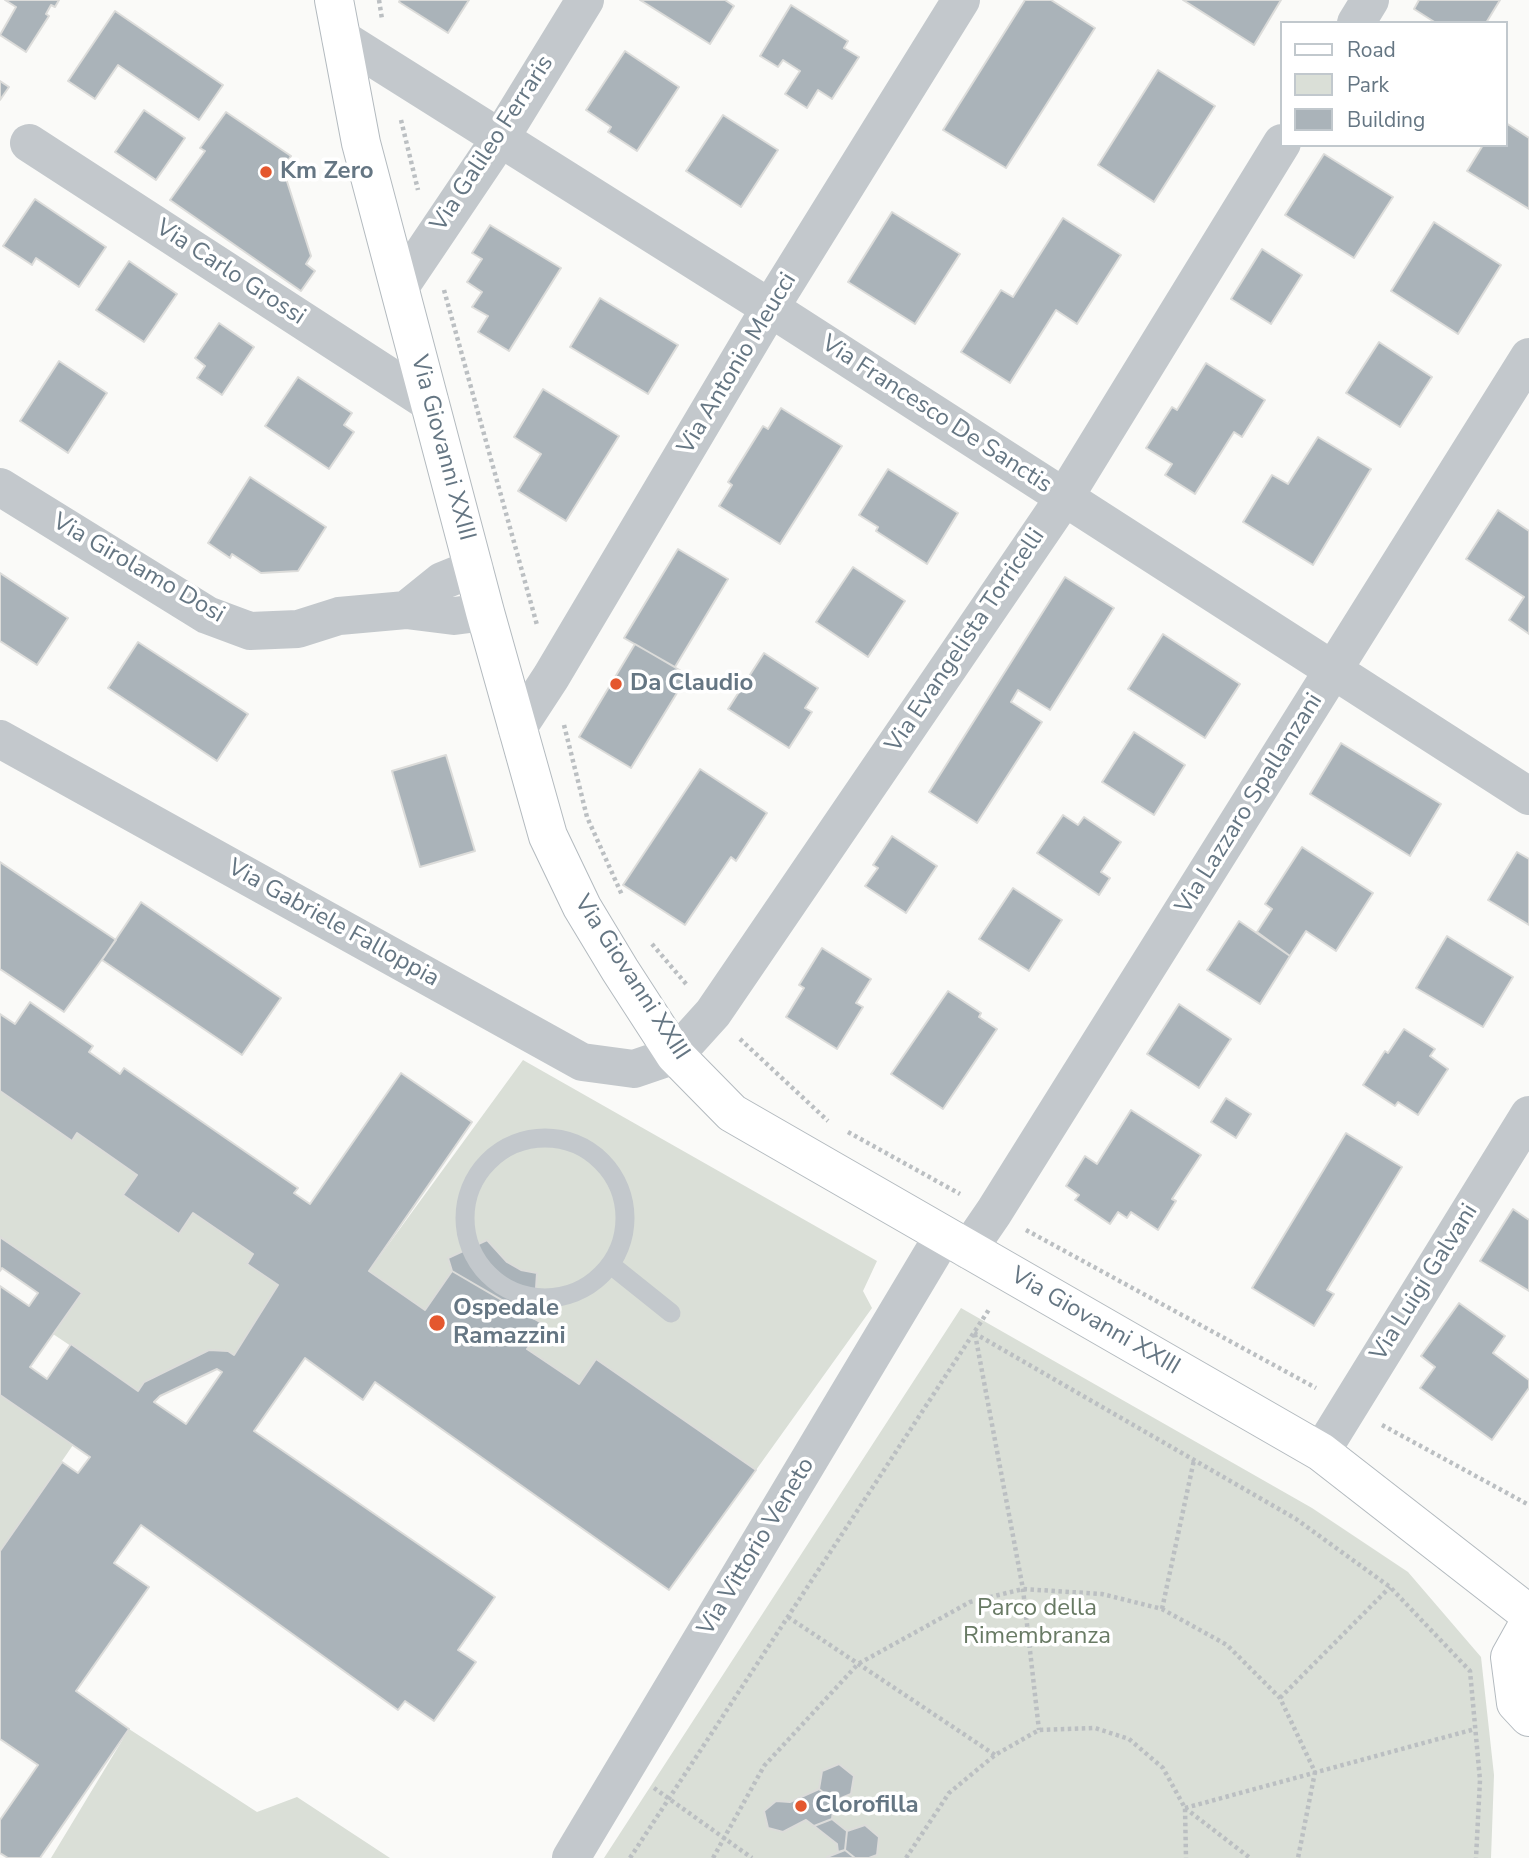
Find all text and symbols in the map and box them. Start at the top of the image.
legend [1280,21,1508,147]
text: Road [1347,36,1396,64]
street label: Via Galileo Ferraris [425,51,561,237]
text: Park [1347,71,1389,99]
text: Building [1347,106,1425,134]
place label: Km Zero [280,158,374,186]
marker: Km Zero [258,164,274,180]
street label: Via Carlo Grossi [150,214,310,332]
street label: Via Antonio Meucci [672,268,804,460]
street label: Via Francesco De Sanctis [815,330,1057,500]
street label: Via Giovanni XXIII [403,352,481,544]
street label: Via Girolamo Dosi [47,508,229,630]
street label: Via Evangelista Torricelli [880,524,1052,758]
place label: Da Claudio [630,670,753,698]
marker: Da Claudio [608,676,624,692]
street label: Via Lazzaro Spallanzani [1170,688,1330,920]
street label: Via Gabriele Falloppia [222,854,444,994]
street label: Via Giovanni XXIII [567,890,695,1066]
street label: Via Luigi Galvani [1365,1199,1485,1367]
street label: Via Giovanni XXIII [1005,1262,1185,1382]
place label: Ospedale Ramazzini [453,1295,566,1351]
marker: Ospedale Ramazzini [427,1313,447,1333]
street label: Via Vittorio Veneto [693,1453,821,1641]
park label: Parco della Rimembranza [963,1595,1111,1651]
place label: Clorofilla [815,1792,919,1820]
marker: Clorofilla [793,1798,809,1814]

